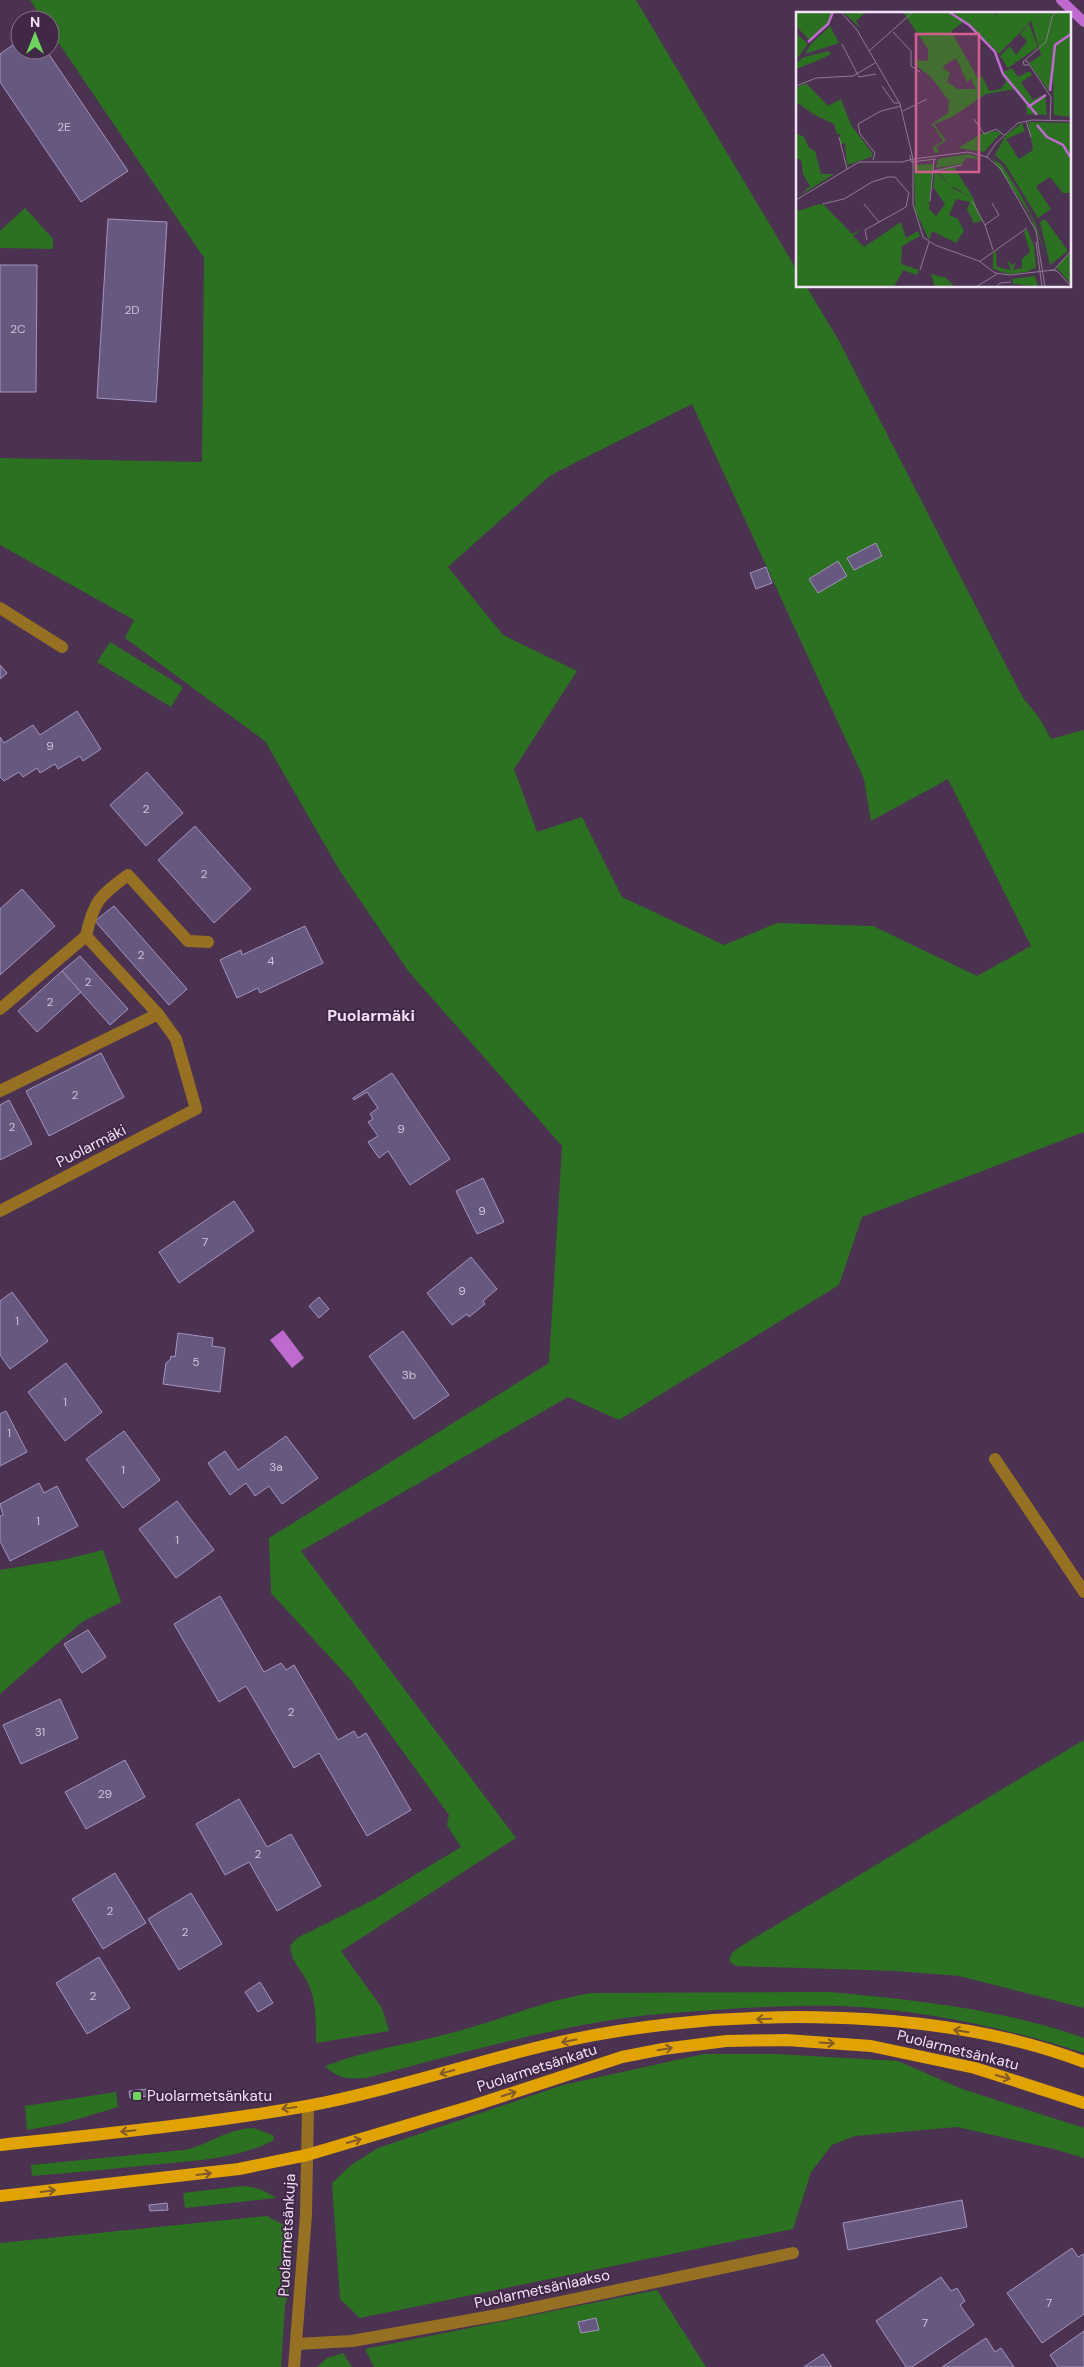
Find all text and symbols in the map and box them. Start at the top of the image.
north arrow [10,10,60,60]
inset map [796,12,1072,288]
text: N [30,13,40,31]
house number: 2E [57,119,71,135]
house number: 2D [124,302,140,318]
house number: 2C [10,321,26,337]
house number: 9 [46,738,54,754]
house number: 2 [143,801,150,817]
house number: 2 [201,866,208,882]
house number: 2 [138,947,145,963]
house number: 4 [267,953,275,969]
house number: 2 [85,974,92,990]
house number: 2 [47,994,54,1010]
district label: Puolarmäki [327,1005,415,1026]
house number: 2 [72,1087,79,1103]
house number: 2 [9,1119,16,1135]
street label: Puolarmäki [53,1120,129,1172]
house number: 9 [397,1121,405,1137]
house number: 9 [478,1203,486,1219]
house number: 7 [202,1234,208,1250]
house number: 9 [458,1283,466,1299]
house number: 1 [15,1313,19,1329]
house number: 5 [192,1354,200,1370]
house number: 3b [402,1367,416,1383]
house number: 1 [63,1394,67,1410]
house number: 1 [7,1425,11,1441]
house number: 3a [269,1459,283,1475]
house number: 1 [121,1462,125,1478]
house number: 1 [36,1513,40,1529]
house number: 1 [175,1532,179,1548]
house number: 2 [288,1704,295,1720]
house number: 31 [35,1724,45,1740]
house number: 29 [98,1786,112,1802]
house number: 2 [255,1846,262,1862]
house number: 2 [107,1903,114,1919]
house number: 2 [182,1924,189,1940]
house number: 2 [90,1988,97,2004]
one-way arrow [757,2015,773,2024]
street label: Puolarmetsänkatu [895,2025,1021,2075]
one-way arrow [953,2026,969,2036]
one-way arrow [561,2037,577,2046]
one-way arrow [819,2038,835,2048]
street label: Puolarmetsänkatu [474,2039,600,2097]
one-way arrow [657,2044,673,2054]
one-way arrow [440,2068,456,2077]
one-way arrow [995,2072,1011,2082]
place label: Puolarmetsänkatu [147,2086,272,2106]
one-way arrow [501,2089,517,2098]
marker: Puolarmetsänkatu [131,2090,143,2102]
one-way arrow [281,2103,297,2113]
one-way arrow [120,2126,136,2135]
one-way arrow [345,2136,361,2146]
one-way arrow [195,2168,211,2178]
street label: Puolarmetsänkuja [274,2173,300,2297]
one-way arrow [40,2186,56,2196]
street label: Puolarmetsänlaakso [472,2265,612,2313]
house number: 7 [1046,2295,1052,2311]
house number: 7 [922,2315,928,2331]

